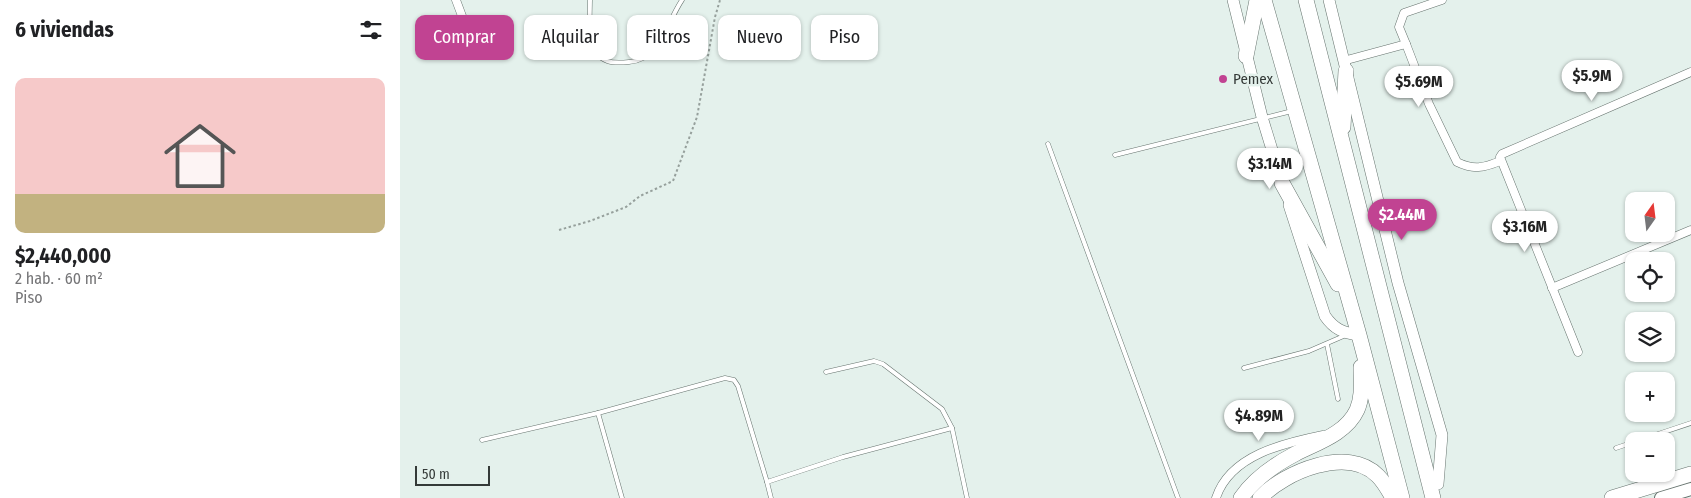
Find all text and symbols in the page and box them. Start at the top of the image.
chip: Comprar [415,15,514,60]
chip: Alquilar [524,15,617,60]
chip: Filtros [627,15,708,60]
chip: Nuevo [718,15,801,60]
chip: Piso [811,15,878,60]
icon: filters [357,16,385,44]
text: 6 viviendas [15,17,114,43]
pin: $5.9M [1557,59,1627,102]
pin: $5.69M [1378,66,1460,108]
text: $5.9M [1573,66,1611,85]
place label: Pemex [1233,70,1274,88]
text: $5.69M [1395,72,1443,91]
marker: Pemex [1217,73,1229,85]
icon: home [155,111,245,201]
pin: $3.14M [1229,148,1311,190]
text: $3.14M [1248,154,1292,173]
north arrow [1625,192,1675,242]
map controls [1625,192,1675,482]
pin: $2.44M [1361,198,1443,241]
text: $2.44M [1379,205,1425,224]
pin: $3.16M [1484,210,1566,253]
text: $3.16M [1503,217,1547,236]
text: $2,440,000 [15,243,111,269]
button: locate [1625,252,1675,302]
text: 2 hab. · 60 m² [15,269,103,288]
text: Piso [15,288,43,307]
button: layers [1625,312,1675,362]
button: + [1625,372,1675,422]
pin: $4.89M [1218,400,1300,442]
text: $4.89M [1235,406,1283,425]
button: − [1625,432,1675,482]
scale bar [415,463,490,486]
text: 50 m [422,466,450,483]

